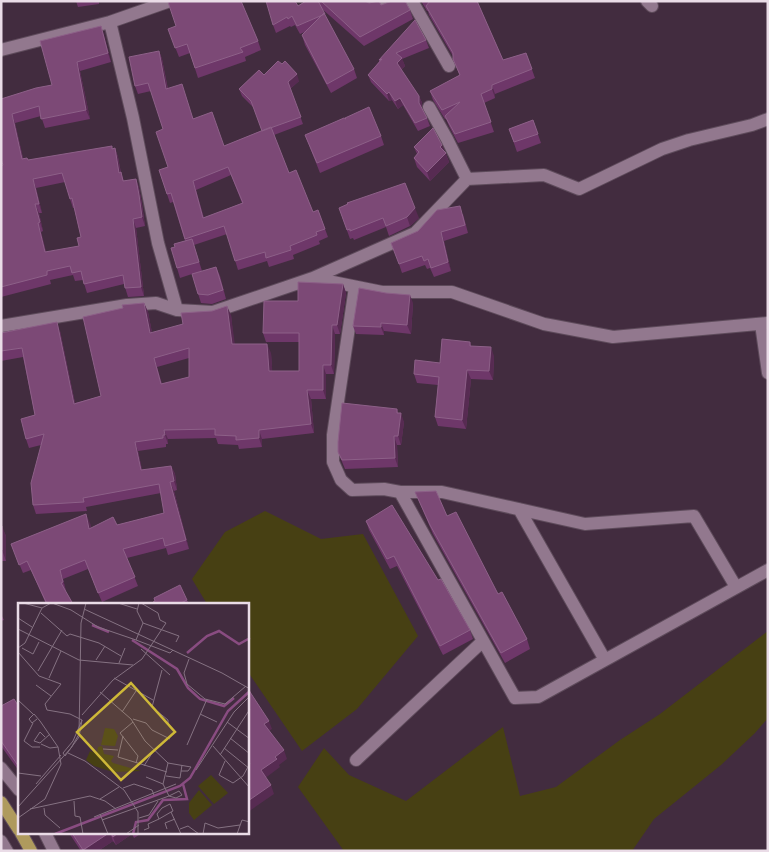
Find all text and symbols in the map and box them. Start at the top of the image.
inset map [18,603,249,834]

